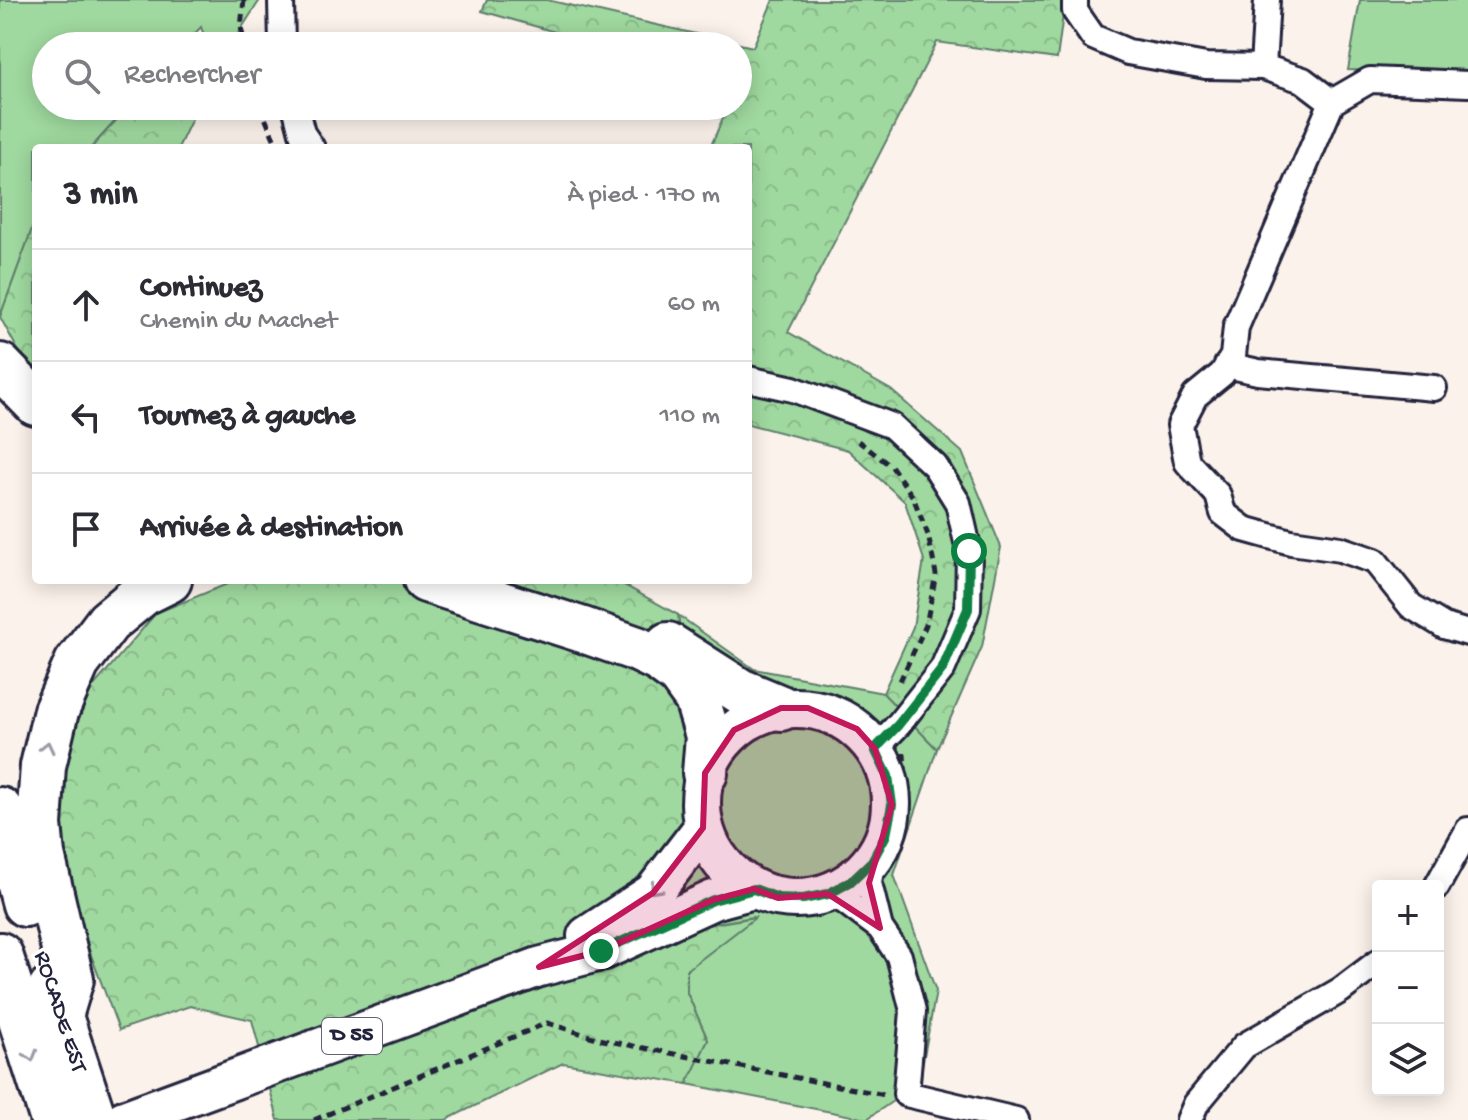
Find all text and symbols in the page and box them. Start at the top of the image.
search box [32,32,752,120]
icon: search [60,54,104,98]
text: Rechercher [124,59,260,94]
text: 3 min [64,176,137,216]
text: À pied · 170 m [568,181,720,212]
text: Continuez [140,272,262,307]
icon: ahead [64,283,108,327]
text: 60 m [667,290,720,321]
text: Chemin du Machet [140,307,337,338]
icon: left [64,395,108,439]
text: Tournez à gauche [140,400,355,435]
text: 110 m [660,402,720,433]
icon: arrive [64,507,108,551]
text: Arrivée à destination [140,512,403,547]
route start [951,533,987,569]
one-way arrow [38,741,55,754]
one-way arrow [649,880,664,894]
map controls [1372,880,1444,1096]
button: + [1372,880,1444,952]
route end [583,933,619,969]
street label: ROCADE EST [26,948,93,1078]
button: − [1372,952,1444,1024]
road number: D 55 [322,1018,382,1054]
button: layers [1372,1024,1444,1096]
one-way arrow [22,1049,38,1063]

